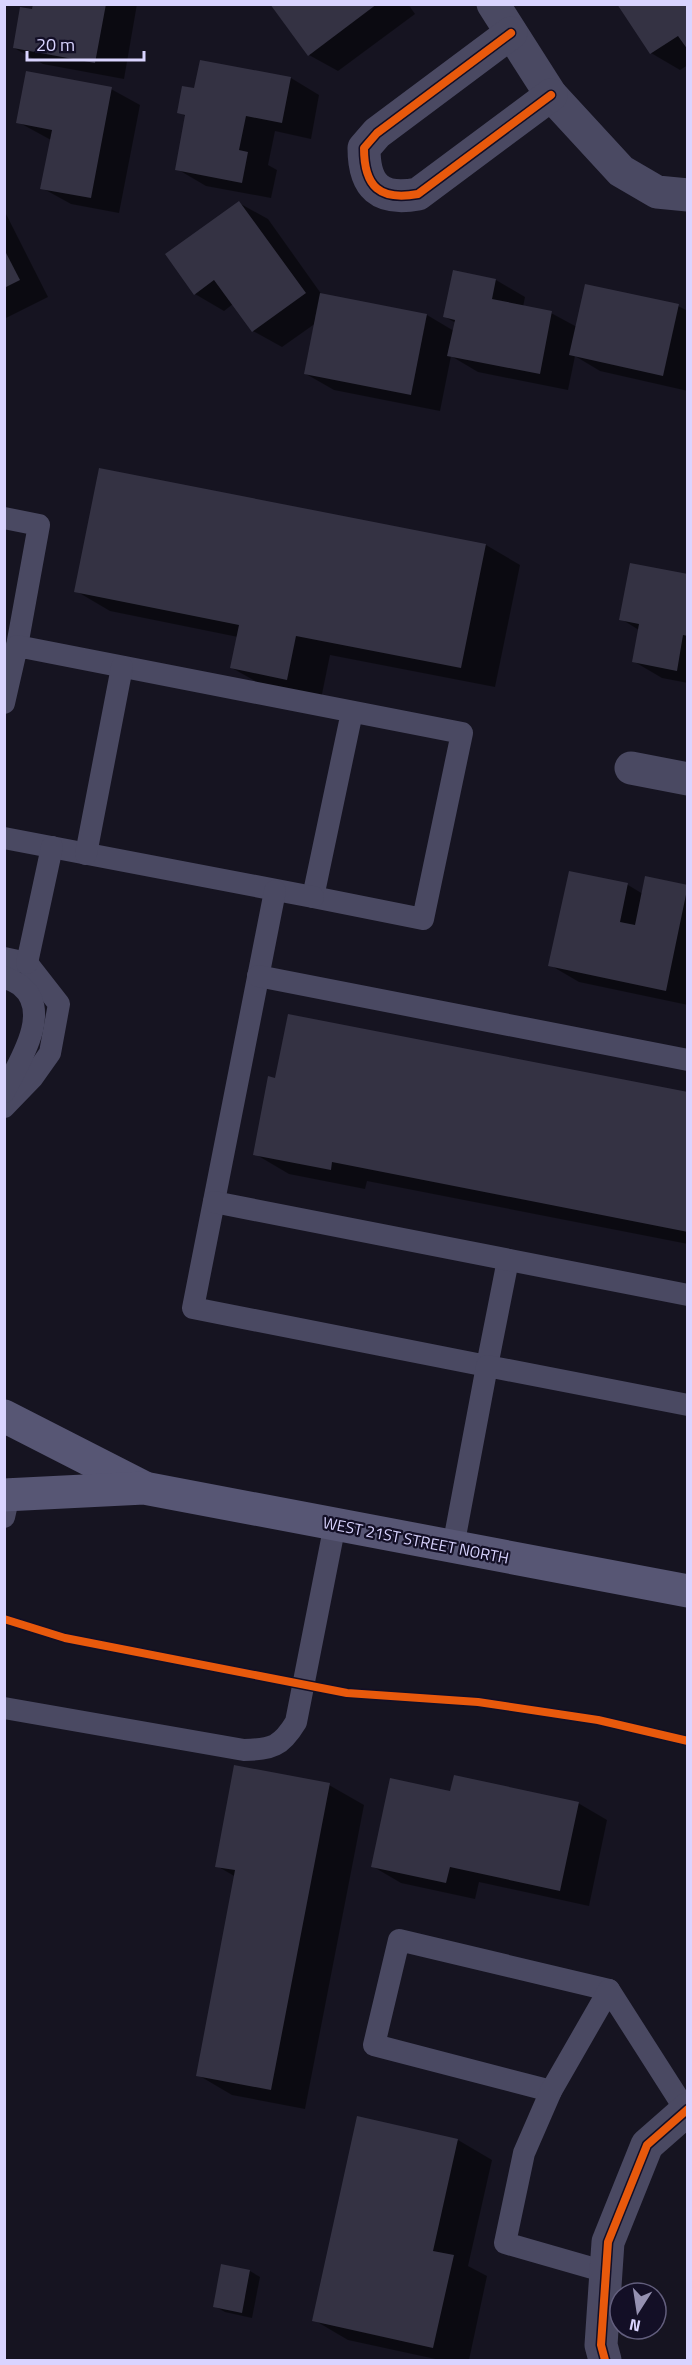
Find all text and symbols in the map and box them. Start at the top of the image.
scale bar [27,24,144,62]
text: 20 m [36,31,75,58]
street label: WEST 21ST STREET NORTH [321,1510,511,1570]
north arrow [608,2281,668,2341]
text: N [627,2313,643,2339]

